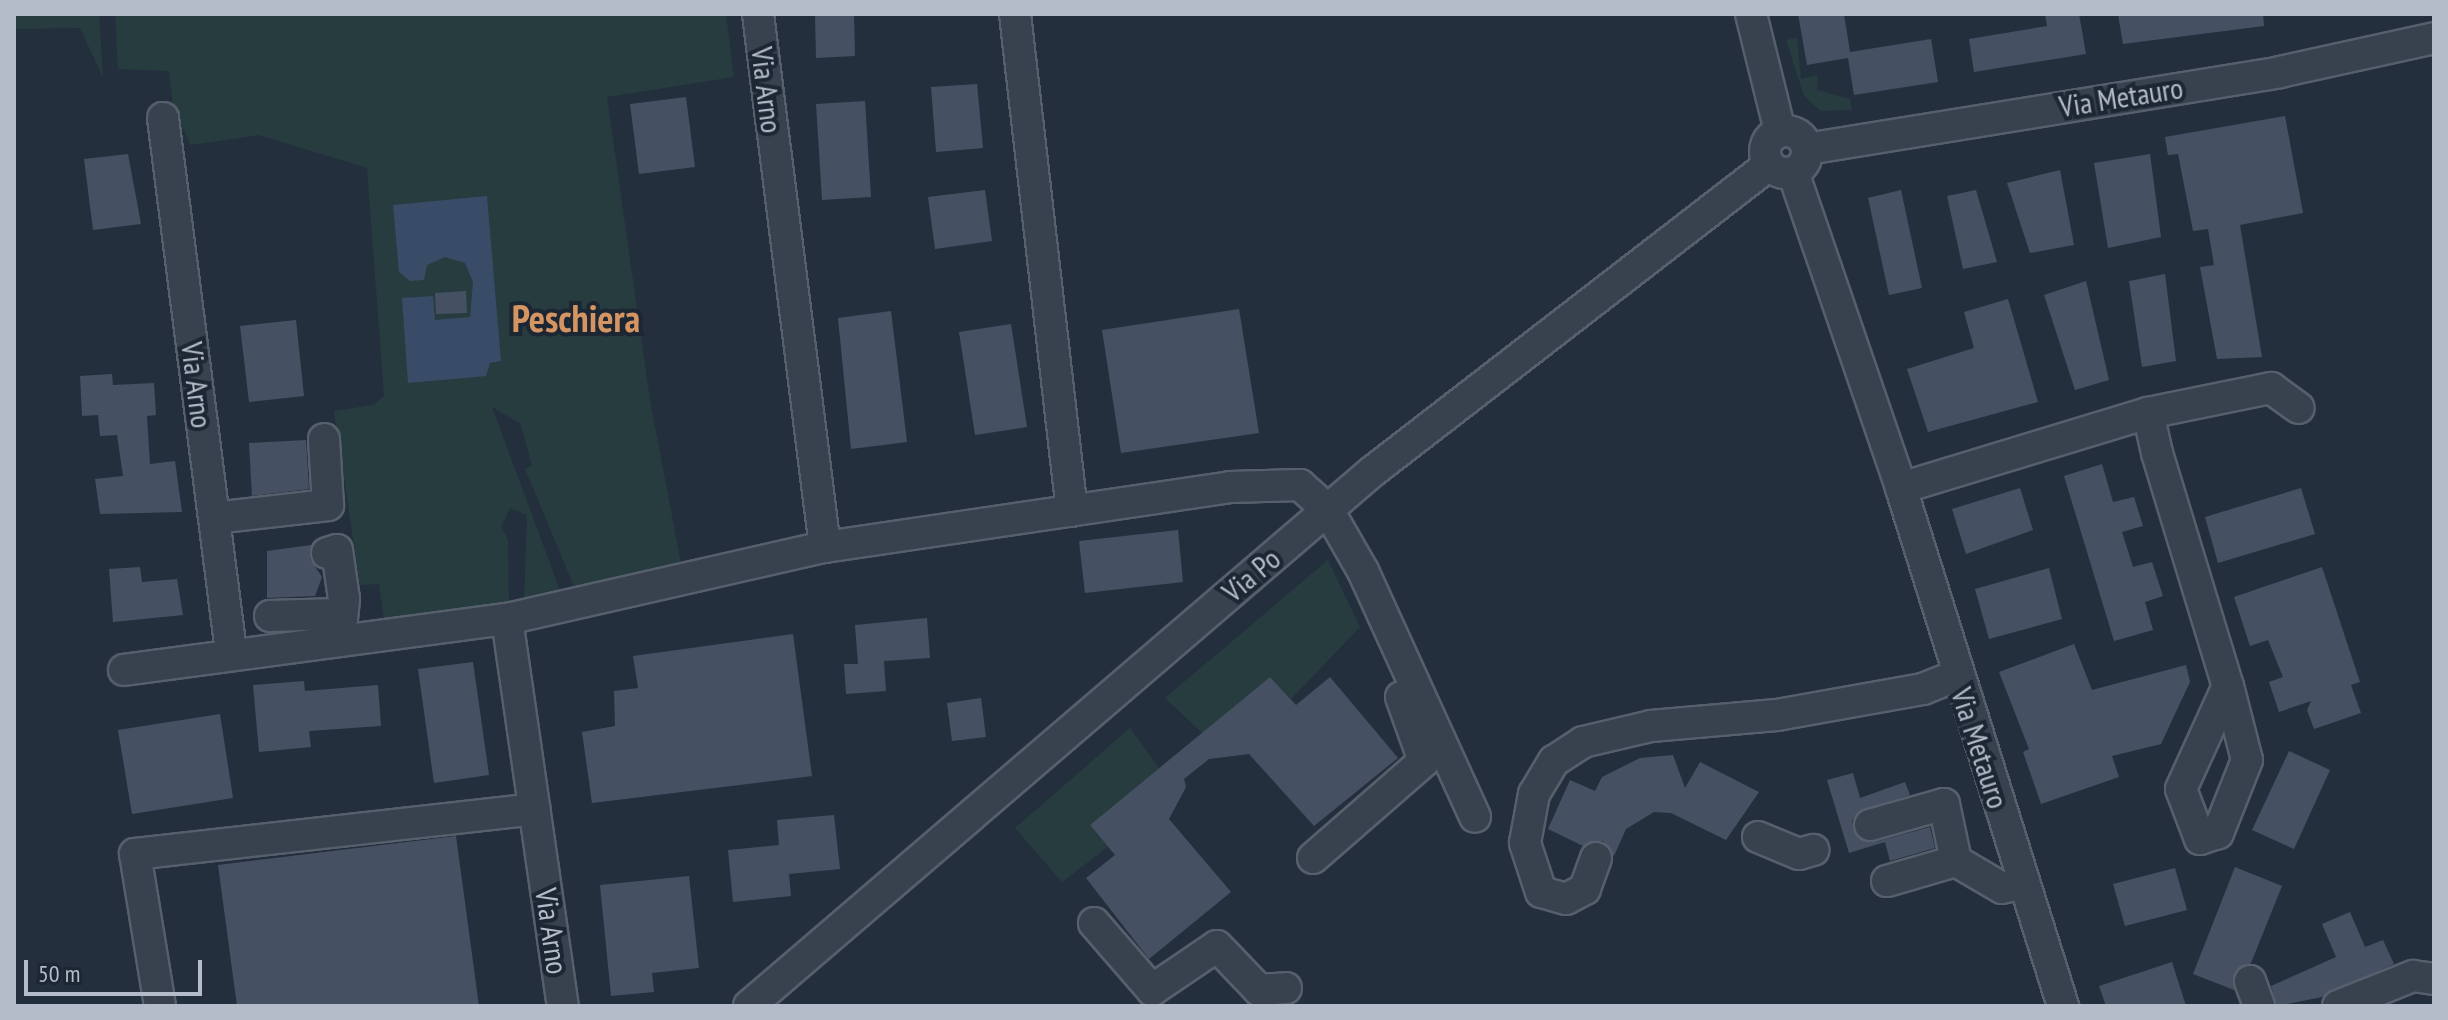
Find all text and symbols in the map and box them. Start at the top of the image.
street label: Via Arno [744,44,790,136]
street label: Via Metauro [2057,69,2185,125]
district label: Peschiera [512,295,640,341]
street label: Via Arno [174,339,220,431]
street label: Via Po [1215,541,1287,609]
street label: Via Metauro [1944,683,2016,813]
street label: Via Arno [528,885,576,977]
scale bar [28,944,206,994]
text: 50 m [38,958,80,989]

